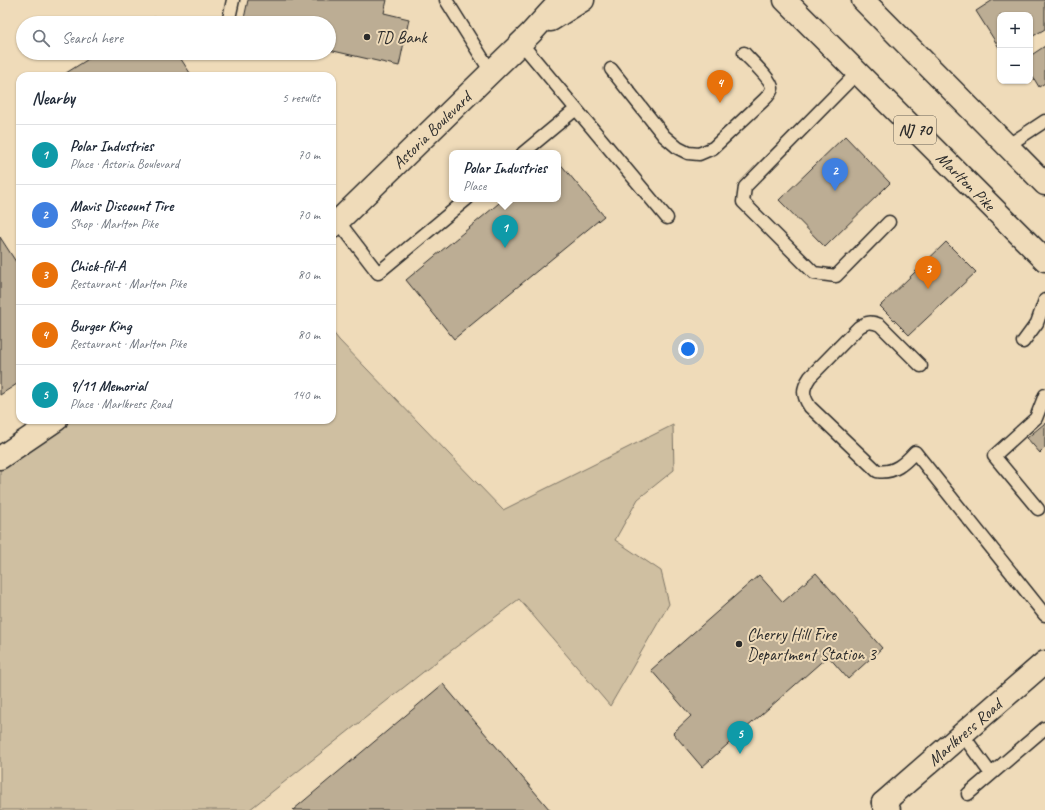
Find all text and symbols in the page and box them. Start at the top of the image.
map controls [997,12,1033,84]
button: + [997,12,1033,48]
search box [16,16,336,60]
icon: search [30,27,52,49]
place label: TD Bank [375,27,429,48]
text: Search here [62,29,123,48]
marker: TD Bank [362,32,372,42]
button: − [997,48,1033,84]
pin: 4 [707,70,733,103]
street label: Astoria Boulevard [388,85,477,173]
text: Nearby [32,88,75,109]
text: 5 results [282,90,320,106]
road number: NJ 70 [894,116,936,144]
text: Polar Industries [70,137,153,156]
text: 1 [42,147,48,163]
text: 70 m [298,147,320,163]
street label: Marlton Pike [932,147,1001,216]
popup [449,150,561,202]
text: Place · Astoria Boulevard [70,156,179,172]
pin: 2 [822,158,848,191]
text: Polar Industries [463,159,547,178]
text: Place [463,178,486,194]
text: Mavis Discount Tire [70,197,173,216]
text: 2 [42,207,48,223]
text: 70 m [298,207,320,223]
pin: 1 [492,215,518,248]
text: Shop · Marlton Pike [70,216,158,232]
pin: 3 [915,256,941,289]
text: Chick-fil-A [70,257,125,276]
text: 3 [42,267,48,283]
text: 80 m [298,267,320,283]
text: Restaurant · Marlton Pike [70,276,186,292]
text: Burger King [70,317,131,336]
text: 4 [42,327,48,343]
text: 80 m [298,327,320,343]
text: Restaurant · Marlton Pike [70,336,186,352]
your location [678,339,698,359]
text: 9/11 Memorial [70,377,146,396]
text: 5 [42,387,48,403]
text: 140 m [292,387,320,403]
text: Place · Marlkress Road [70,396,171,412]
place label: Cherry Hill Fire Department Station 3 [747,624,877,665]
marker: Cherry Hill Fire Department Station 3 [734,639,744,649]
street label: Marlkress Road [923,693,1008,770]
pin: 5 [727,721,753,754]

